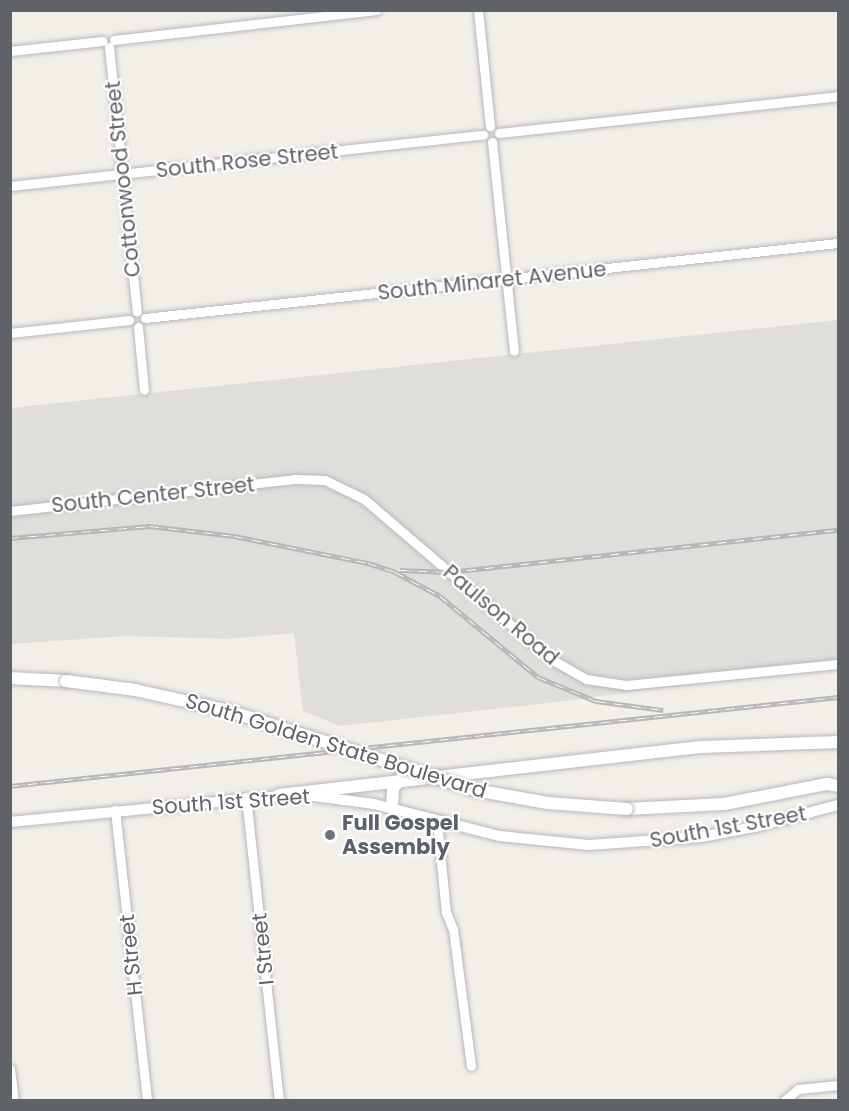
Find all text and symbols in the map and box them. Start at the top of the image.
street label: Cottonwood Street [100,80,146,278]
street label: South Rose Street [155,139,339,183]
street label: South Minaret Avenue [376,256,608,306]
street label: South Center Street [50,472,256,518]
street label: Paulson Road [438,559,564,671]
street label: South Golden State Boulevard [182,688,490,804]
street label: South 1st Street [151,784,311,820]
street label: South 1st Street [648,801,808,853]
place label: Full Gospel Assembly [342,810,459,860]
marker: Full Gospel Assembly [323,828,337,842]
street label: I Street [247,912,279,986]
street label: H Street [114,913,148,997]

